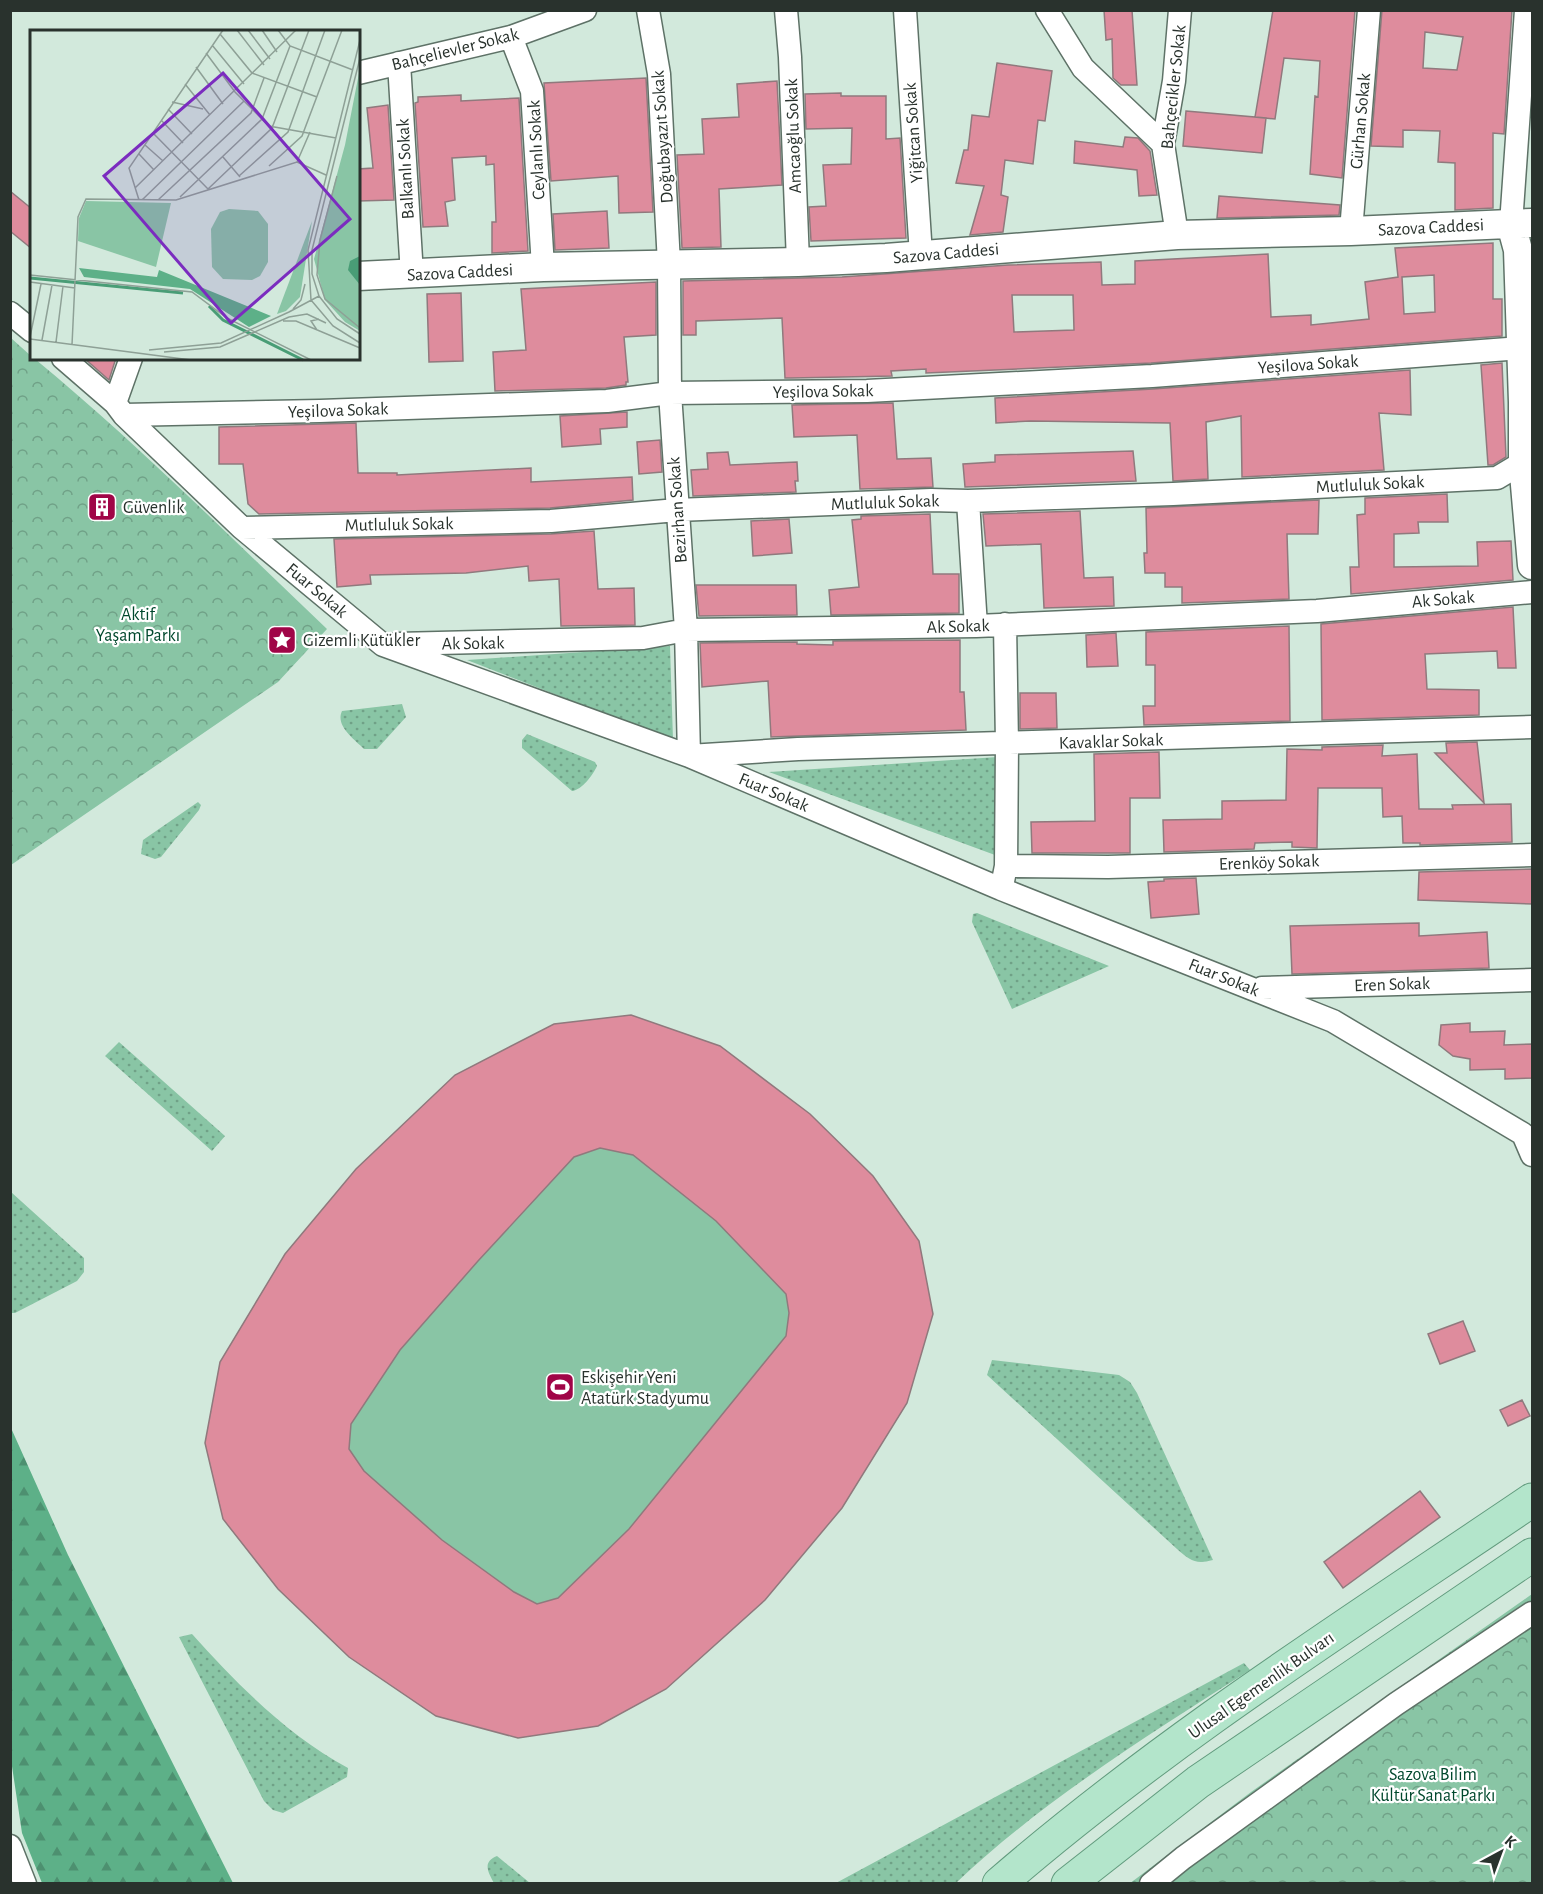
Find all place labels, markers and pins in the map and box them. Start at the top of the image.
building icon: Güvenlik [86,491,118,523]
place label: Güvenlik [123,499,185,517]
place icon: Gizemli Kütükler [266,624,298,656]
place label: Gizemli Kütükler [303,632,420,650]
place label: Eskişehir Yeni Atatürk Stadyumu [581,1369,709,1408]
sports icon: Eskişehir Yeni Atatürk Stadyumu [544,1371,576,1403]

